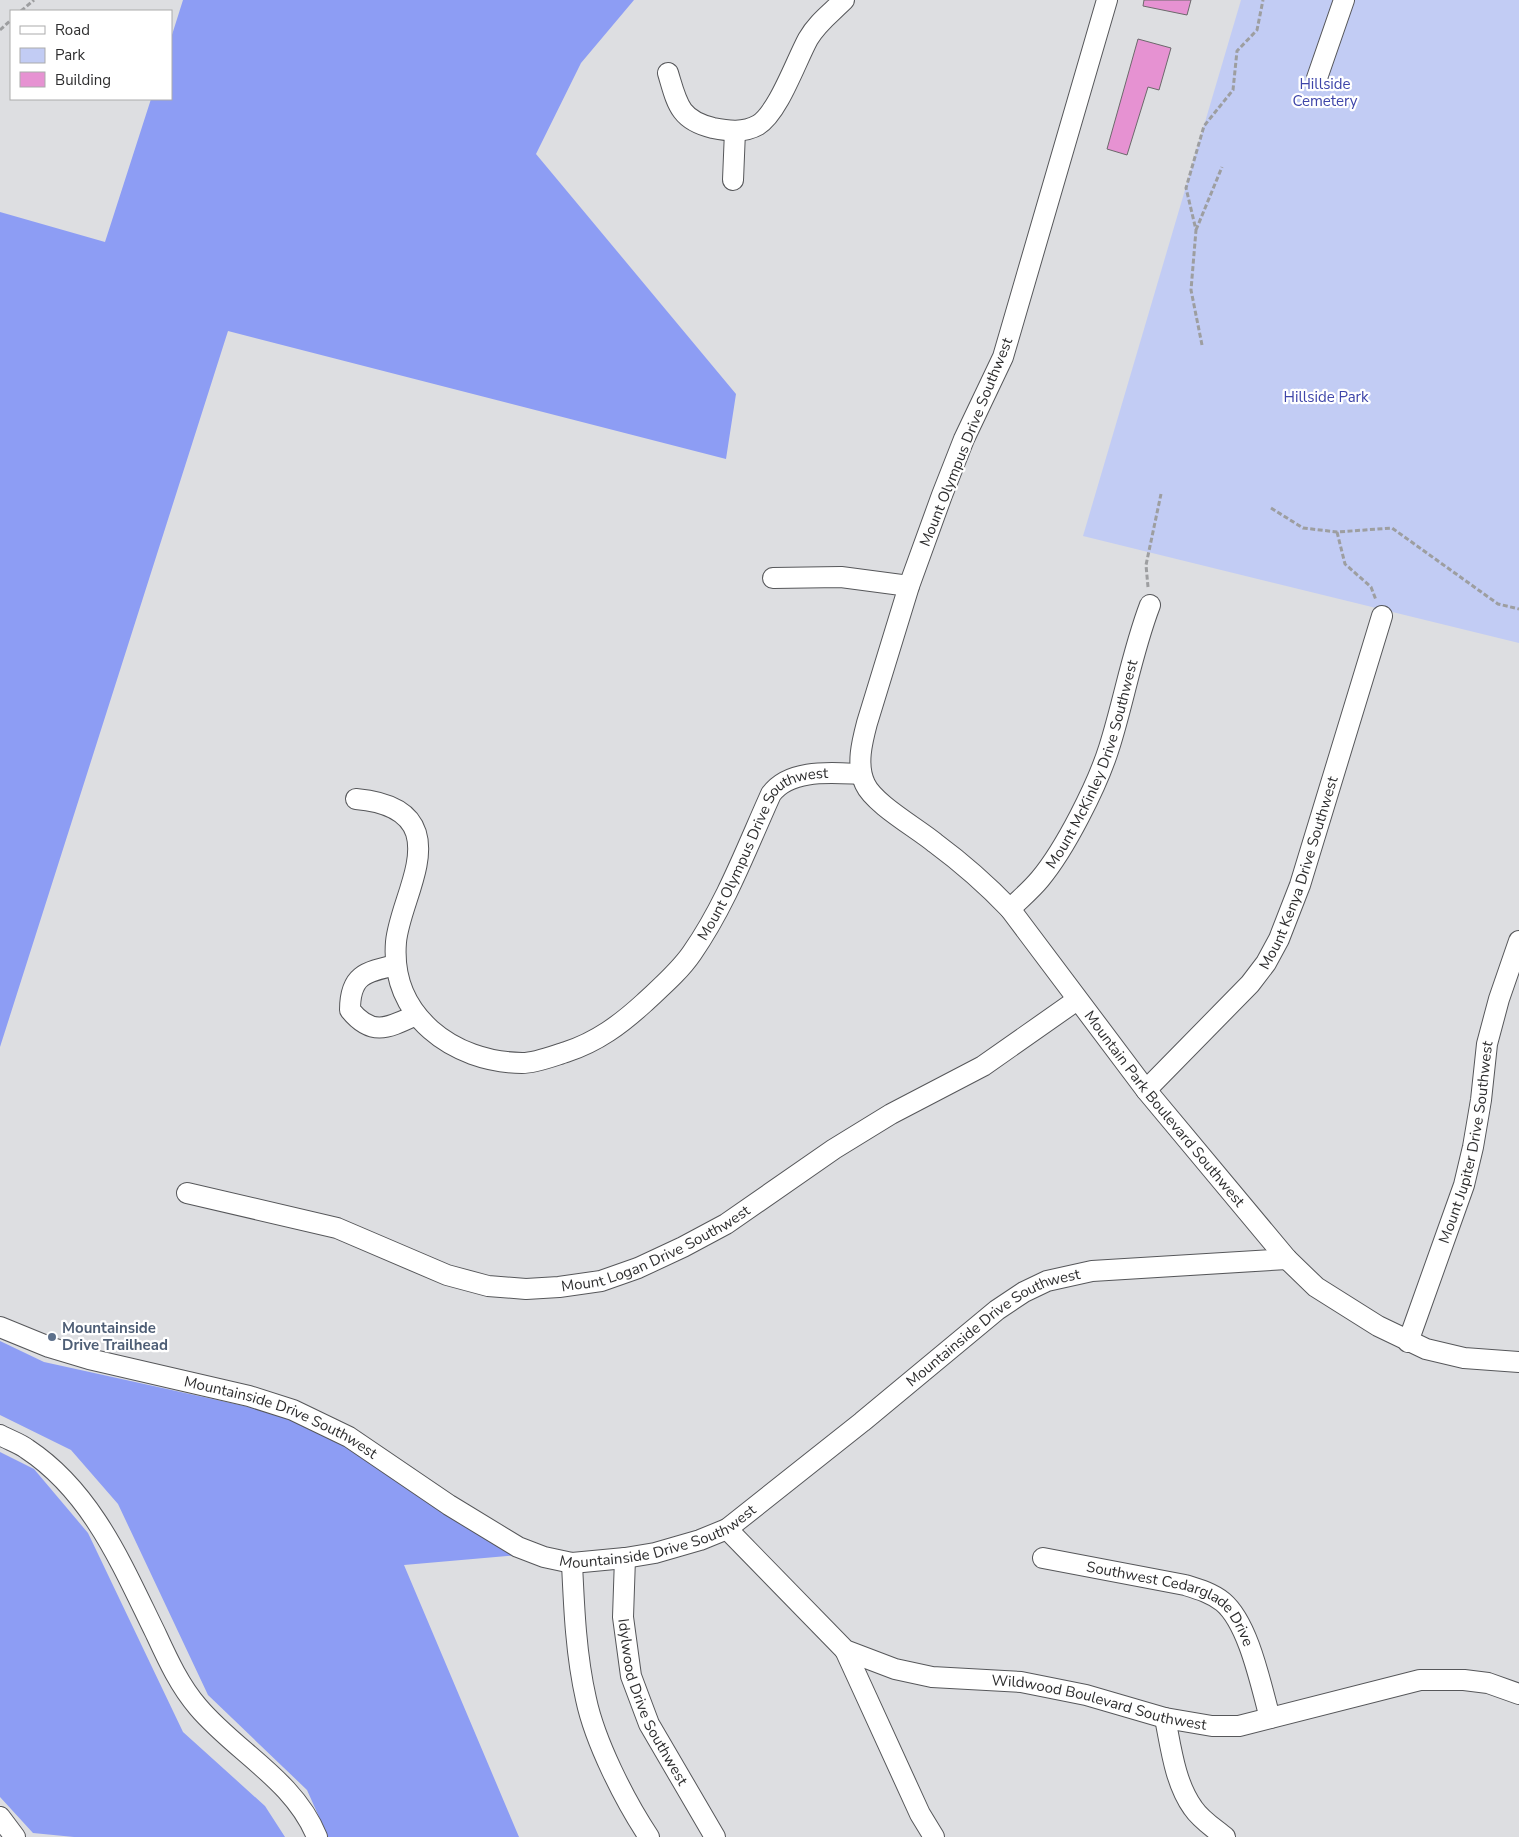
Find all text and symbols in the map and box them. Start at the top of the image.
legend [10,10,172,100]
text: Road [55,20,90,40]
text: Park [55,45,85,65]
text: Building [55,70,111,90]
park label: Hillside Cemetery [1292,74,1358,111]
street label: Mount Olympus Drive Southwest [915,334,1017,549]
park label: Hillside Park [1284,387,1369,407]
street label: Mount McKinley Drive Southwest [1041,657,1142,873]
street label: Mount Olympus Drive Southwest [693,763,829,944]
street label: Mount Kenya Drive Southwest [1254,773,1343,973]
street label: Mountain Park Boulevard Southwest [1080,1006,1250,1212]
street label: Mount Jupiter Drive Southwest [1434,1038,1498,1246]
street label: Mount Logan Drive Southwest [560,1200,755,1297]
street label: Mountainside Drive Southwest [902,1264,1083,1391]
place label: Mountainside Drive Trailhead [62,1318,168,1355]
marker: Mountainside Drive Trailhead [46,1331,58,1343]
street label: Mountainside Drive Southwest [182,1371,382,1464]
street label: Mountainside Drive Southwest [557,1499,761,1573]
street label: Southwest Cedarglade Drive [1085,1556,1258,1649]
street label: Idylwood Drive Southwest [613,1617,693,1790]
street label: Wildwood Boulevard Southwest [991,1670,1209,1735]

